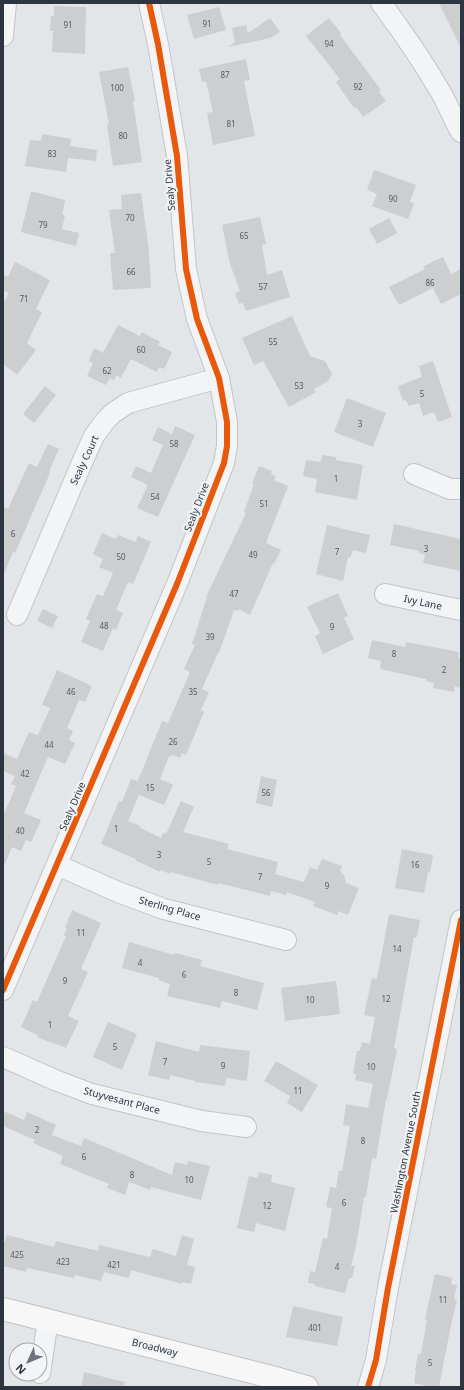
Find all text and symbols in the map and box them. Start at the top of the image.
house number: 91 [202,18,212,29]
house number: 91 [63,19,73,30]
house number: 94 [324,38,334,49]
house number: 87 [220,69,230,80]
house number: 92 [353,81,363,92]
house number: 100 [110,82,124,93]
house number: 81 [226,118,236,129]
house number: 80 [118,130,128,141]
house number: 83 [47,148,57,159]
street label: Sealy Drive [160,158,178,211]
house number: 90 [388,193,398,204]
house number: 70 [125,212,135,223]
house number: 79 [38,219,48,230]
house number: 65 [239,230,249,241]
house number: 66 [126,266,136,277]
house number: 86 [425,277,435,288]
house number: 57 [258,281,268,292]
house number: 71 [19,293,29,304]
house number: 55 [268,336,278,347]
house number: 60 [136,344,146,355]
house number: 62 [102,365,112,376]
house number: 53 [294,380,304,391]
house number: 5 [420,388,425,399]
house number: 3 [358,418,363,429]
street label: Sealy Court [66,433,102,487]
house number: 58 [169,438,179,449]
house number: 1 [334,473,338,484]
street label: Sealy Drive [180,480,212,534]
house number: 54 [150,491,160,502]
house number: 51 [259,498,269,509]
house number: 6 [11,528,16,539]
house number: 3 [424,543,429,554]
house number: 7 [335,546,340,557]
house number: 49 [248,549,258,560]
house number: 50 [116,551,126,562]
house number: 47 [229,588,239,599]
street label: Ivy Lane [403,591,444,613]
house number: 48 [99,620,109,631]
house number: 9 [330,621,335,632]
house number: 39 [205,631,215,642]
house number: 8 [392,648,397,659]
house number: 2 [442,664,447,675]
house number: 46 [66,686,76,697]
house number: 35 [188,686,198,697]
house number: 26 [168,736,178,747]
house number: 44 [44,739,54,750]
house number: 42 [20,768,30,779]
street label: Sealy Drive [55,779,89,833]
house number: 15 [145,782,155,793]
house number: 56 [261,787,271,798]
house number: 1 [114,823,118,834]
house number: 40 [15,825,25,836]
house number: 3 [157,849,162,860]
house number: 5 [207,856,212,867]
house number: 16 [410,859,420,870]
house number: 7 [258,871,263,882]
house number: 9 [325,880,330,891]
street label: Sterling Place [137,893,203,924]
house number: 11 [76,927,86,938]
house number: 14 [392,943,402,954]
house number: 4 [138,957,143,968]
house number: 6 [182,969,187,980]
house number: 9 [63,975,68,986]
house number: 8 [234,987,239,998]
house number: 12 [381,993,391,1004]
house number: 10 [305,994,315,1005]
house number: 1 [48,1019,52,1030]
house number: 5 [113,1041,118,1052]
house number: 7 [163,1056,168,1067]
house number: 9 [221,1060,226,1071]
house number: 10 [366,1061,376,1072]
street label: Stuyvesant Place [82,1083,162,1117]
house number: 11 [293,1085,303,1096]
street label: Washington Avenue South [386,1090,424,1214]
house number: 2 [35,1124,40,1135]
house number: 8 [361,1135,366,1146]
house number: 6 [82,1151,87,1162]
house number: 8 [130,1169,135,1180]
house number: 10 [184,1174,194,1185]
house number: 6 [342,1197,347,1208]
house number: 12 [262,1200,272,1211]
house number: 425 [10,1249,24,1260]
house number: 423 [56,1256,70,1267]
house number: 421 [107,1259,121,1270]
house number: 4 [335,1261,340,1272]
house number: 11 [438,1294,448,1305]
house number: 401 [308,1322,322,1333]
street label: Broadway [131,1335,180,1360]
north arrow [8,1342,48,1382]
house number: 5 [428,1357,433,1368]
text: N [12,1361,29,1378]

